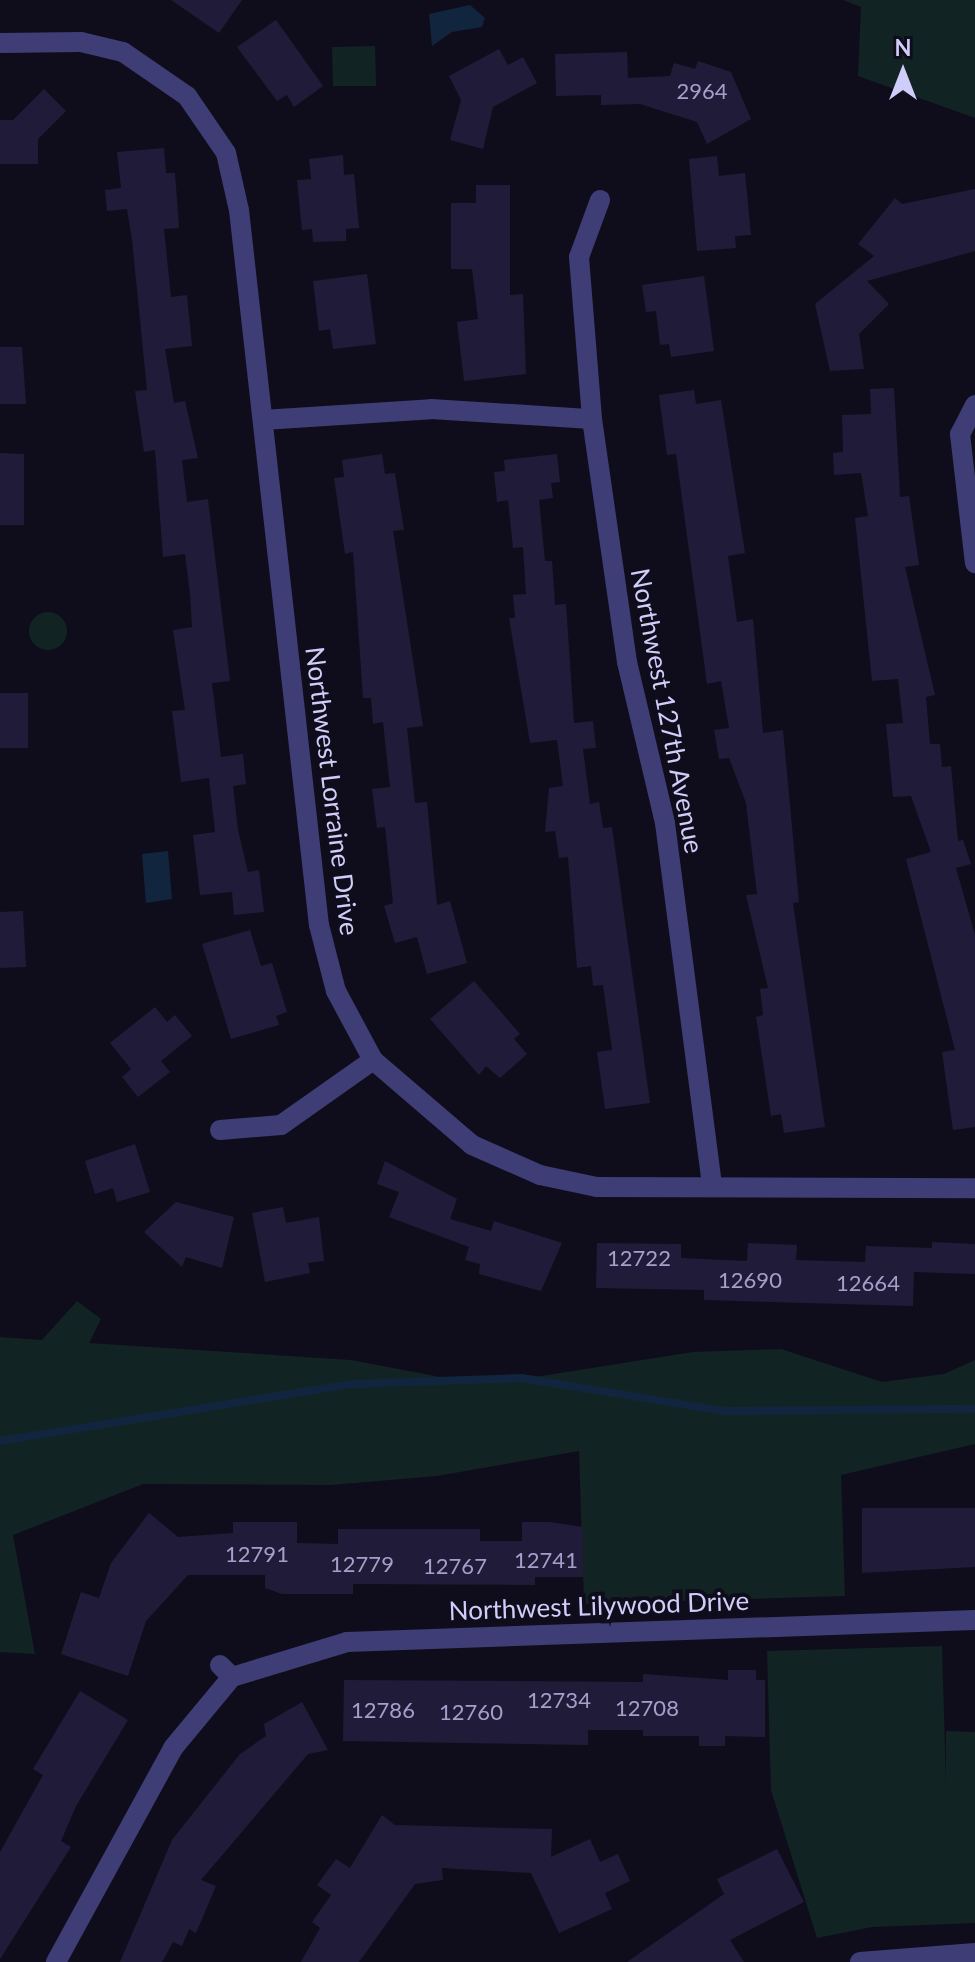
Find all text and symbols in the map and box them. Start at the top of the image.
north arrow [863,32,943,112]
text: N [895,34,911,61]
house number: 2964 [676,78,728,104]
street label: Northwest 127th Avenue [624,565,710,857]
street label: Northwest Lorraine Drive [299,645,365,937]
house number: 12722 [607,1245,671,1271]
house number: 12690 [718,1267,782,1293]
house number: 12664 [836,1270,900,1296]
house number: 12791 [225,1541,289,1567]
house number: 12741 [514,1547,578,1573]
house number: 12779 [330,1551,394,1577]
house number: 12767 [423,1553,487,1579]
street label: Northwest Lilywood Drive [448,1585,750,1627]
house number: 12734 [527,1687,591,1713]
house number: 12708 [615,1695,679,1721]
house number: 12786 [351,1697,415,1723]
house number: 12760 [439,1699,503,1725]

